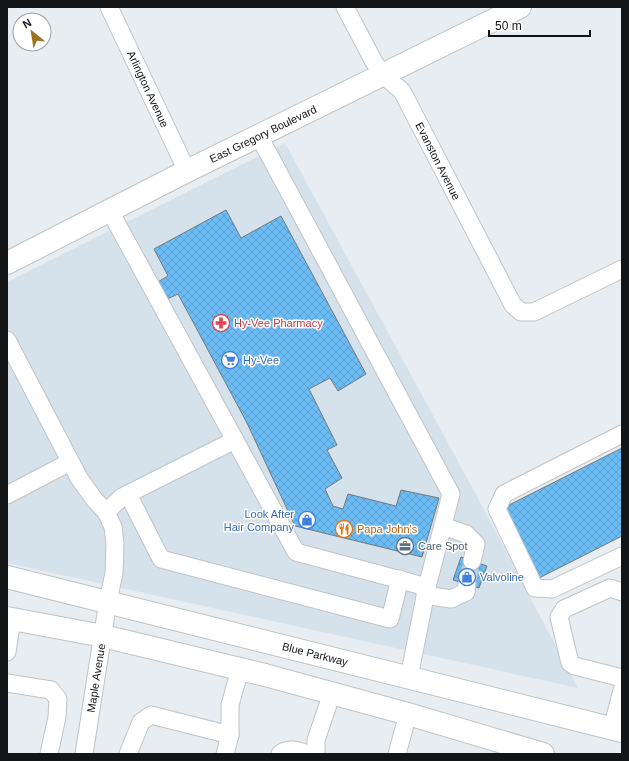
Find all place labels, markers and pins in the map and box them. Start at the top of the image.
pharmacy icon: Hy-Vee Pharmacy [211,313,231,333]
place label: Hy-Vee Pharmacy [234,317,323,329]
supermarket icon: Hy-Vee [220,350,240,370]
place label: Hy-Vee [243,354,279,366]
place label: Look After Hair Company [224,508,294,533]
shop icon: Look After Hair Company [297,510,317,530]
restaurant icon: Papa John's [334,519,354,539]
place label: Papa John's [357,523,418,535]
office icon: Care Spot [395,536,415,556]
place label: Care Spot [418,540,468,552]
shop icon: Valvoline [457,567,477,587]
place label: Valvoline [480,571,524,583]

